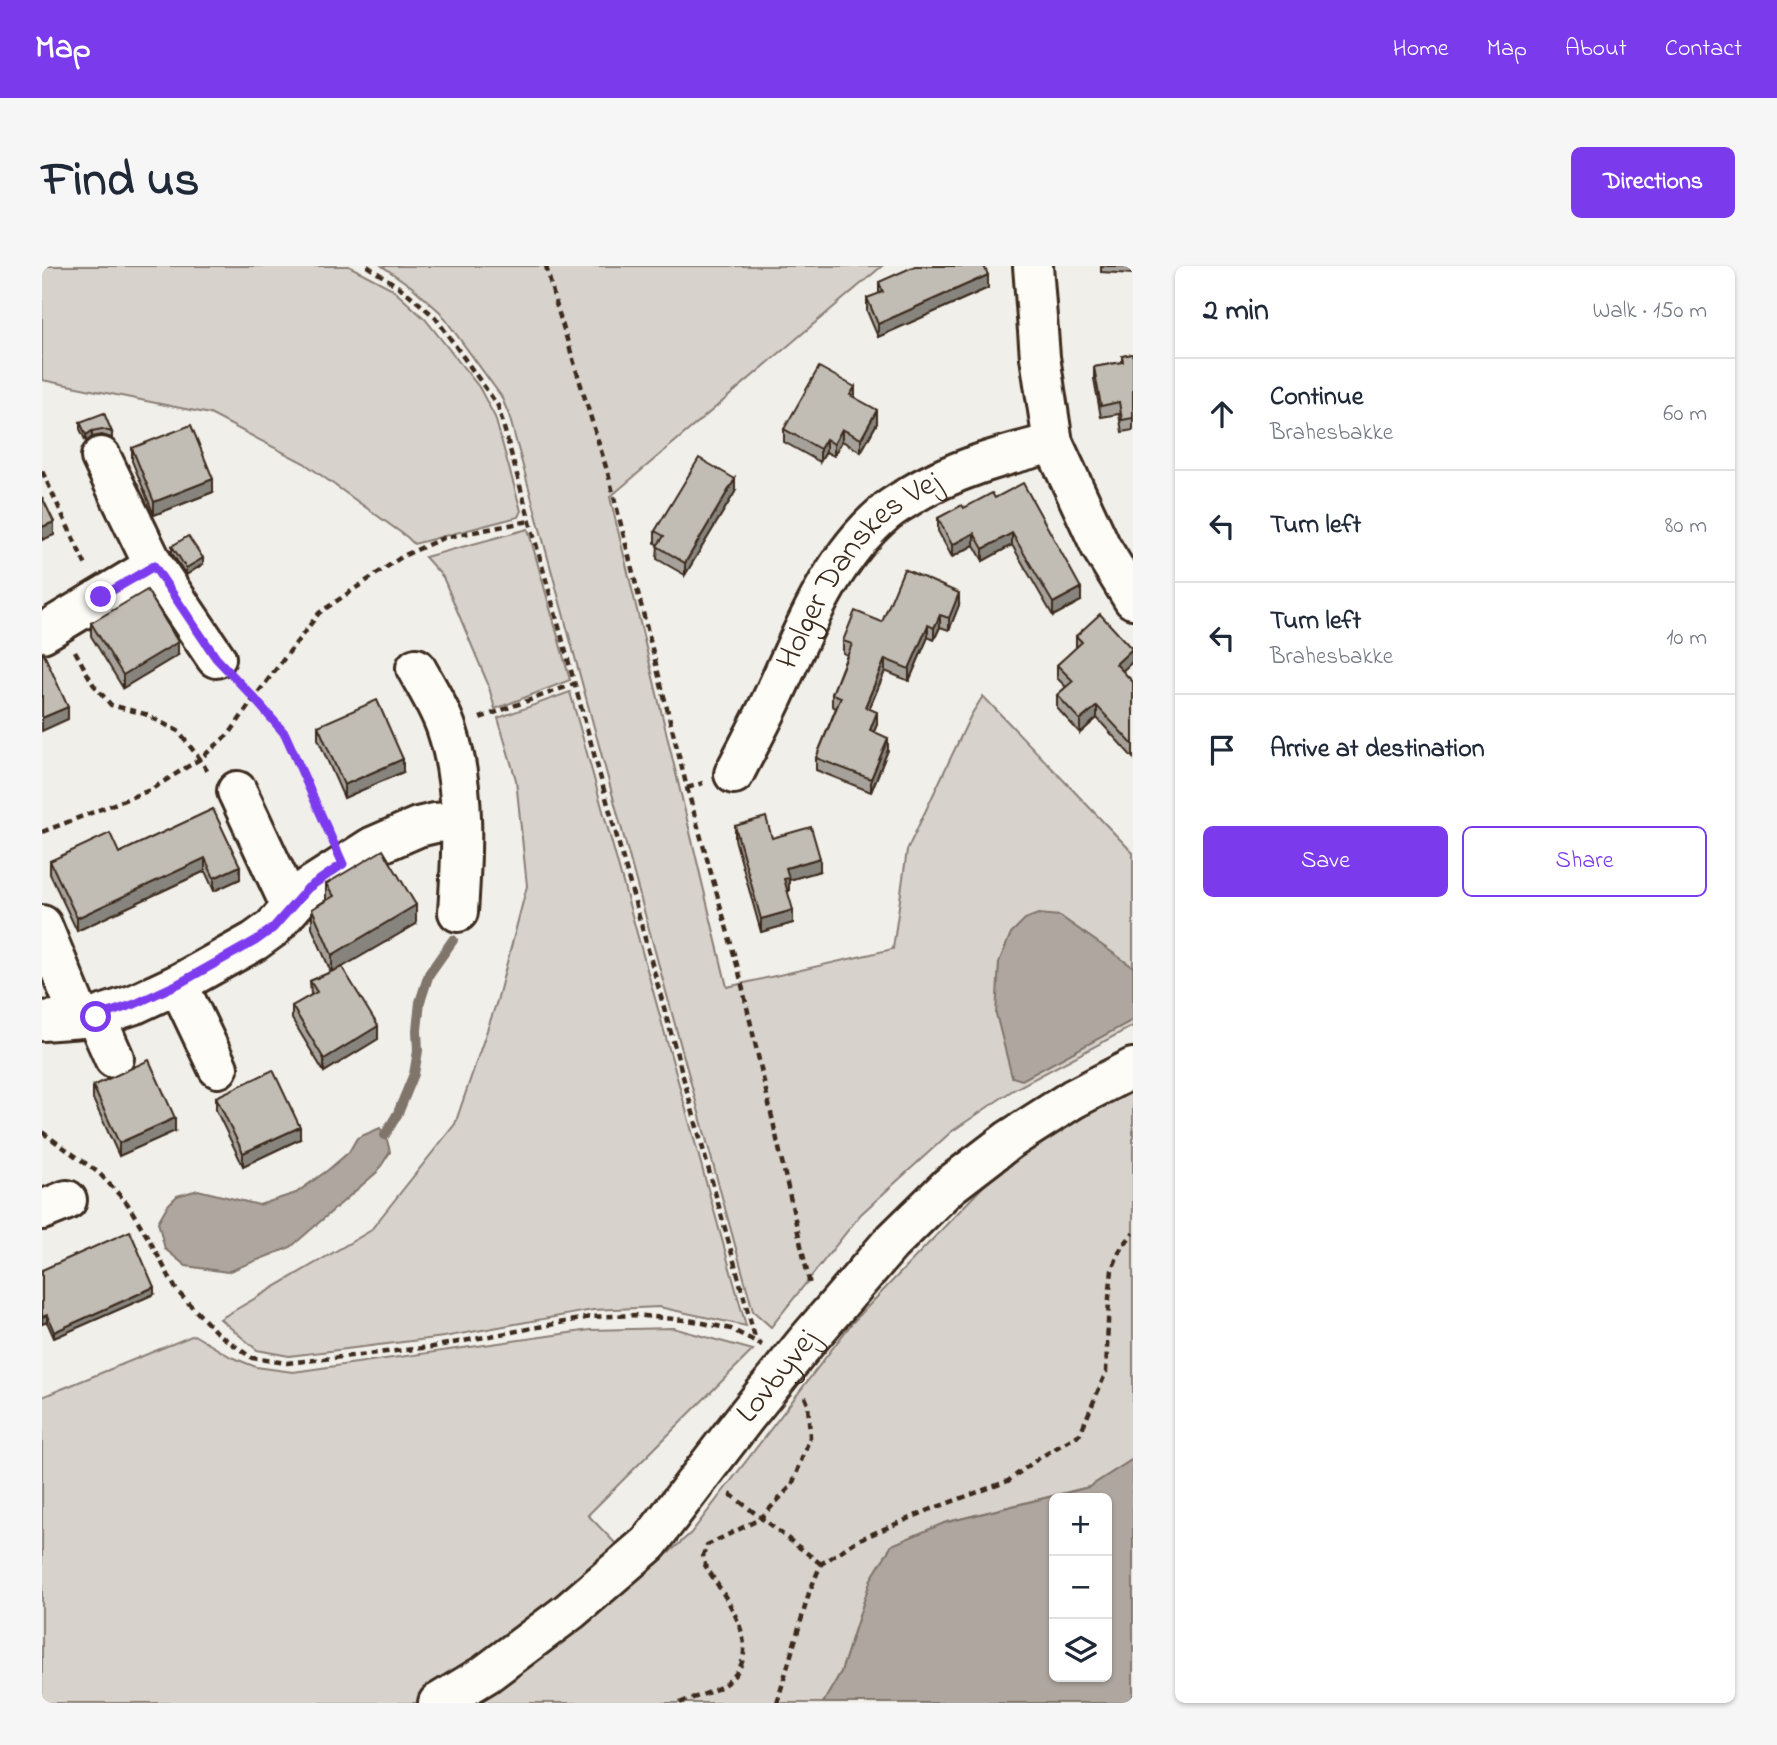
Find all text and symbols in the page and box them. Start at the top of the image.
text: Map [35,25,91,73]
text: Home [1393,32,1449,67]
text: Map [1487,32,1527,67]
text: About [1565,32,1627,67]
text: Contact [1665,32,1742,67]
text: Find us [42,146,199,218]
button: Directions [1571,147,1735,218]
text: 2 min [1203,290,1269,334]
text: Walk · 150 m [1592,295,1707,328]
text: Continue [1270,379,1363,417]
icon: ahead [1203,395,1241,433]
text: 60 m [1663,398,1707,431]
text: Brahesbakke [1270,417,1393,450]
street label: Holger Danskes Vej [765,459,950,677]
icon: left [1203,507,1241,545]
text: Turn left [1270,507,1361,545]
text: 80 m [1665,510,1707,543]
route end [85,581,116,612]
text: Turn left [1270,603,1361,641]
icon: left [1203,619,1241,657]
text: 10 m [1666,622,1707,655]
text: Brahesbakke [1270,641,1393,674]
icon: arrive [1203,731,1241,769]
text: Arrive at destination [1270,731,1485,769]
button: Save [1203,826,1448,897]
button: Share [1462,826,1707,897]
route start [80,1001,111,1032]
street label: Lovbyvej [725,1318,831,1434]
map controls [1049,1493,1112,1682]
button: + [1049,1493,1112,1556]
button: − [1049,1556,1112,1619]
button: layers [1049,1619,1112,1682]

